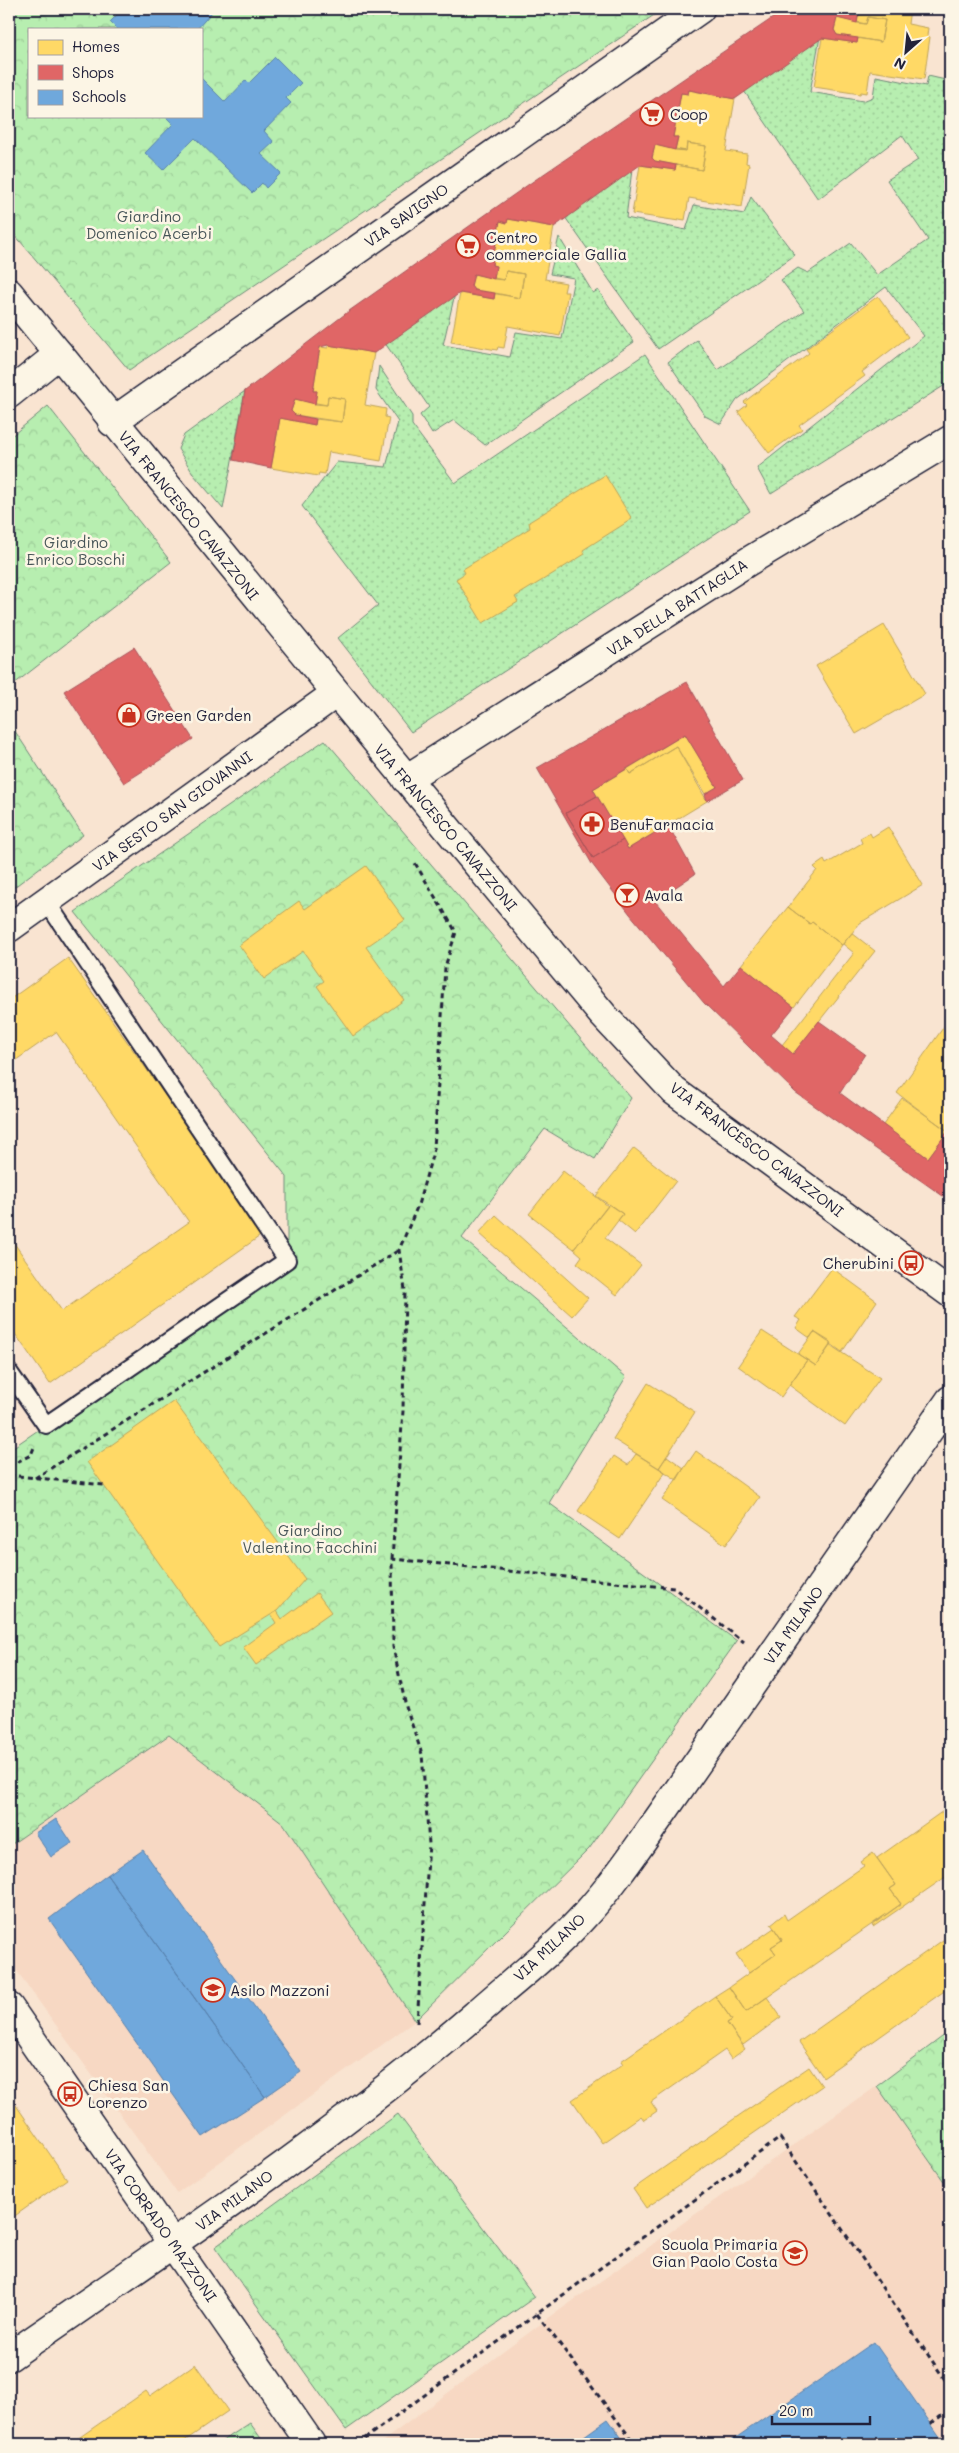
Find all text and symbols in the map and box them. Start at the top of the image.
legend [28,28,202,118]
north arrow [882,28,932,78]
text: Homes [72,36,120,56]
text: N [891,53,909,75]
text: Shops [72,62,114,82]
text: Schools [72,86,127,106]
supermarket icon: Coop [639,101,665,127]
place label: Coop [670,104,708,124]
street label: VIA SAVIGNO [360,179,452,251]
park label: Giardino Domenico Acerbi [86,206,212,243]
place label: Centro commerciale Gallia [486,227,627,264]
supermarket icon: Centro commerciale Gallia [455,233,481,259]
street label: VIA FRANCESCO CAVAZZONI [114,426,264,604]
park label: Giardino Enrico Boschi [27,532,125,569]
street label: VIA DELLA BATTAGLIA [603,554,751,660]
shop icon: Green Garden [116,702,142,728]
place label: Green Garden [146,705,251,725]
street label: VIA FRANCESCO CAVAZZONI [370,739,522,915]
street label: VIA SESTO SAN GIOVANNI [88,746,256,876]
pharmacy icon: BenuFarmacia [579,811,605,837]
place label: BenuFarmacia [610,814,714,834]
bar icon: Avala [614,882,640,908]
place label: Avala [644,885,683,905]
street label: VIA FRANCESCO CAVAZZONI [666,1077,848,1221]
bus stop icon: Cherubini [898,1250,924,1276]
place label: Cherubini [823,1253,894,1273]
park label: Giardino Valentino Facchini [243,1520,377,1557]
street label: VIA MILANO [759,1582,827,1668]
street label: VIA MILANO [509,1909,589,1985]
school or university icon: Asilo Mazzoni [200,1977,226,2003]
place label: Asilo Mazzoni [230,1980,330,2000]
place label: Chiesa San Lorenzo [88,2075,169,2112]
bus stop icon: Chiesa San Lorenzo [57,2081,83,2107]
street label: VIA CORRADO MAZZONI [100,2144,222,2306]
street label: VIA MILANO [191,2165,277,2235]
place label: Scuola Primaria Gian Paolo Costa [652,2234,778,2271]
school or university icon: Scuola Primaria Gian Paolo Costa [782,2240,808,2266]
scale bar [772,2393,869,2425]
text: 20 m [779,2400,813,2420]

